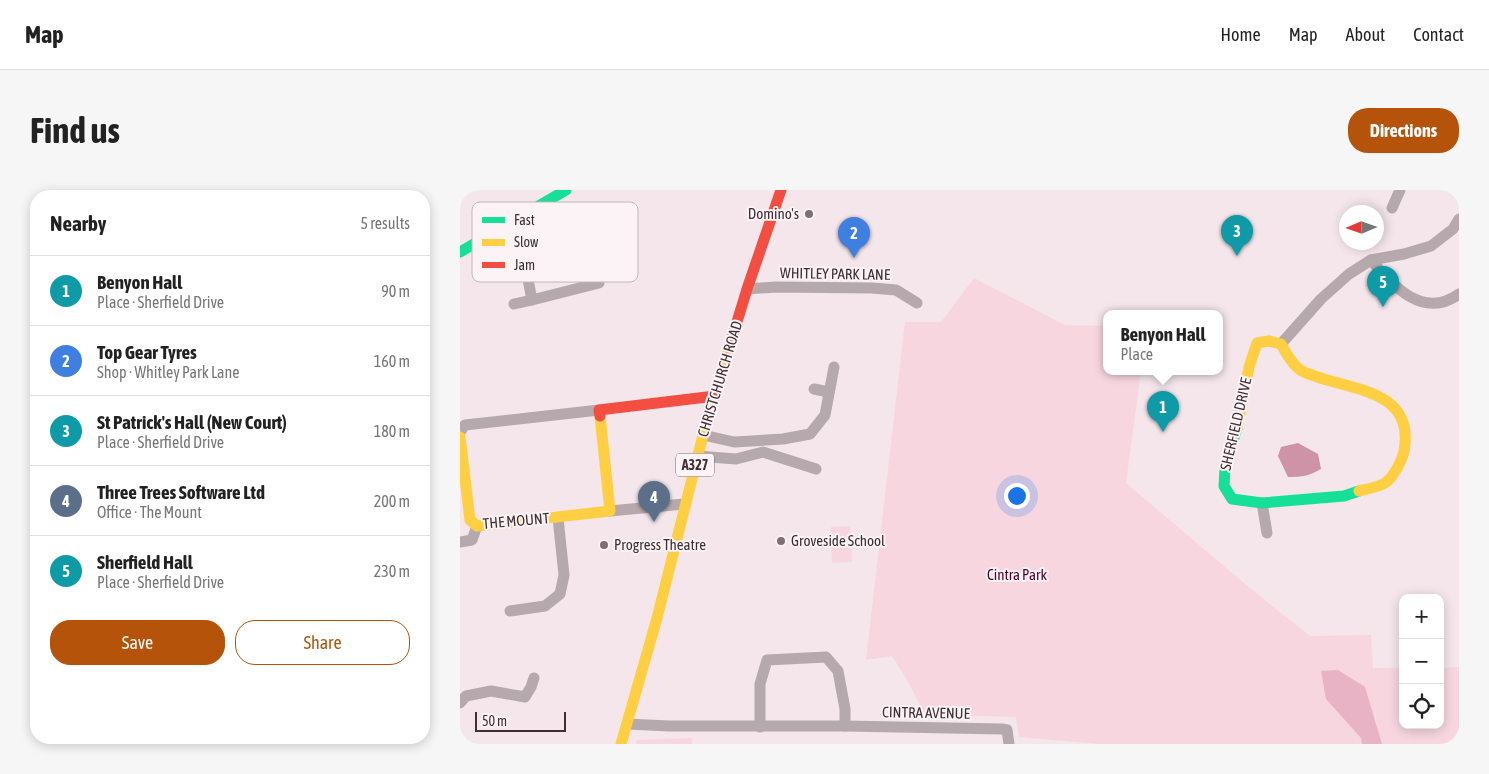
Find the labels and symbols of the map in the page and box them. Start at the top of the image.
legend [472,202,638,282]
place label: Domino's [748,205,799,222]
north arrow [1339,205,1384,250]
marker: Domino's [803,208,815,220]
text: Fast [514,212,535,228]
pin: 3 [1221,215,1253,256]
pin: 2 [838,217,870,258]
text: Slow [514,234,539,250]
text: Jam [514,257,535,273]
street label: WHITLEY PARK LANE [780,264,891,283]
pin: 5 [1367,266,1399,307]
street label: CHRISTCHURCH ROAD [694,319,745,439]
street label: SHERFIELD DRIVE [1217,375,1255,472]
pin: 1 [1147,391,1179,432]
road number: A327 [676,454,714,476]
pin: 4 [638,481,670,522]
your location [1004,483,1030,509]
street label: THE MOUNT [482,509,550,532]
place label: Groveside School [791,532,885,549]
marker: Groveside School [775,535,787,547]
place label: Progress Theatre [614,536,706,553]
marker: Progress Theatre [598,539,610,551]
park label: Cintra Park [987,566,1047,583]
street label: CINTRA AVENUE [882,703,971,722]
scale bar [475,709,566,732]

